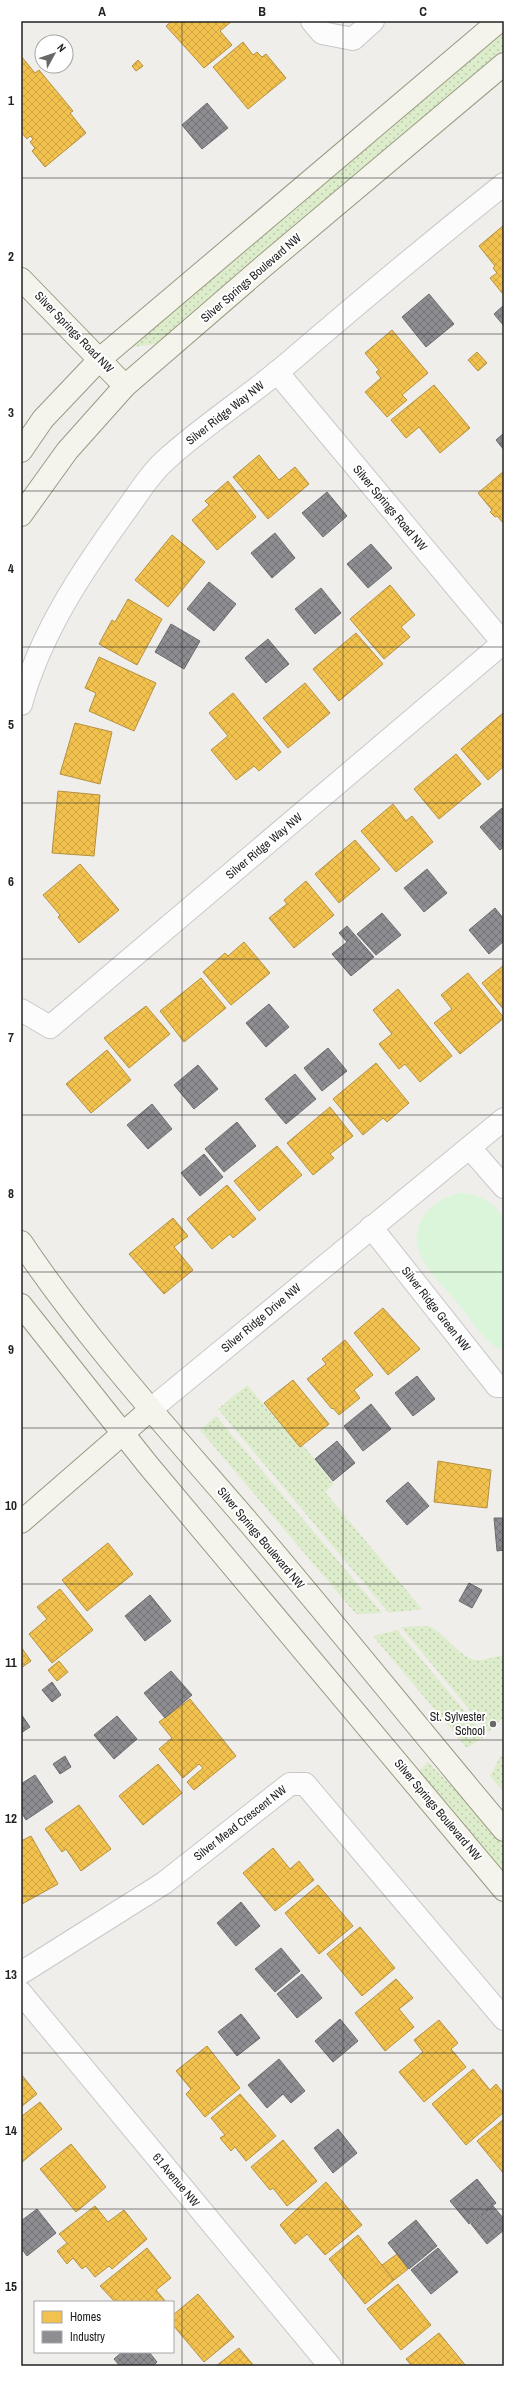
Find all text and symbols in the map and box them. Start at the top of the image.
text: A [98,3,106,20]
text: B [258,3,266,20]
text: C [419,3,427,20]
north arrow [34,34,74,74]
text: N [54,41,69,55]
text: 1 [8,92,14,109]
street label: Silver Springs Boulevard NW [197,230,305,326]
text: 2 [8,248,14,265]
street label: Silver Springs Road NW [31,288,117,377]
street label: Silver Ridge Way NW [183,377,268,449]
text: 3 [8,404,14,421]
street label: Silver Springs Road NW [349,462,431,555]
text: 4 [8,560,14,577]
text: 5 [8,716,14,733]
street label: Silver Ridge Way NW [222,809,306,883]
text: 6 [8,873,14,890]
text: 7 [8,1029,14,1046]
text: 8 [8,1185,14,1202]
street label: Silver Ridge Green NW [398,1263,475,1355]
street label: Silver Ridge Drive NW [218,1279,305,1356]
text: 9 [8,1341,14,1358]
street label: Silver Springs Boulevard NW [214,1484,309,1593]
text: 10 [5,1497,17,1514]
text: 11 [5,1654,17,1671]
place label: St. Sylvester School [430,1709,486,1739]
marker: St. Sylvester School [488,1719,498,1729]
street label: Silver Springs Boulevard NW [391,1756,486,1865]
street label: Silver Mead Crescent NW [190,1781,290,1864]
text: 12 [5,1810,17,1827]
text: 13 [5,1966,17,1983]
text: 14 [5,2122,17,2139]
street label: 61 Avenue NW [149,2150,204,2211]
text: 15 [5,2278,17,2295]
legend [34,2301,174,2353]
text: Homes [70,2309,101,2325]
text: Industry [70,2329,105,2345]

